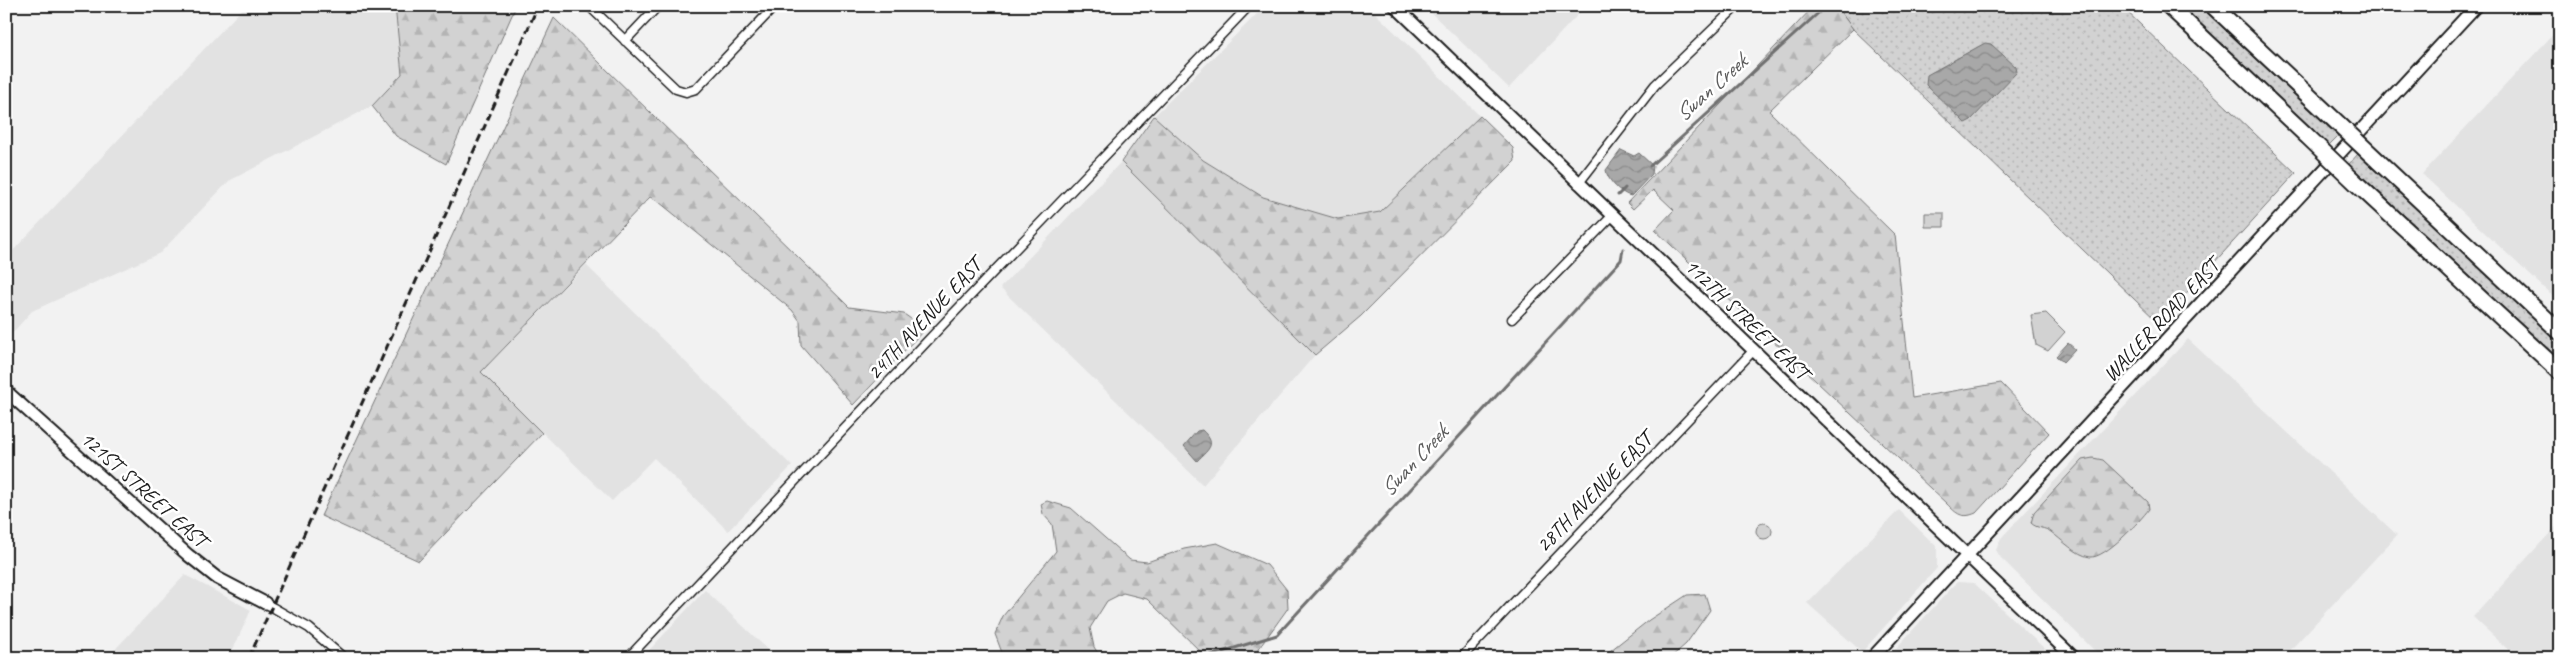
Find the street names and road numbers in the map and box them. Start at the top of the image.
street label: 24TH AVENUE EAST [861,249,991,385]
street label: WALLER ROAD EAST [2097,249,2228,387]
street label: 112TH STREET EAST [1679,253,1819,389]
street label: 28TH AVENUE EAST [1530,423,1661,557]
street label: 121ST STREET EAST [75,425,217,556]

